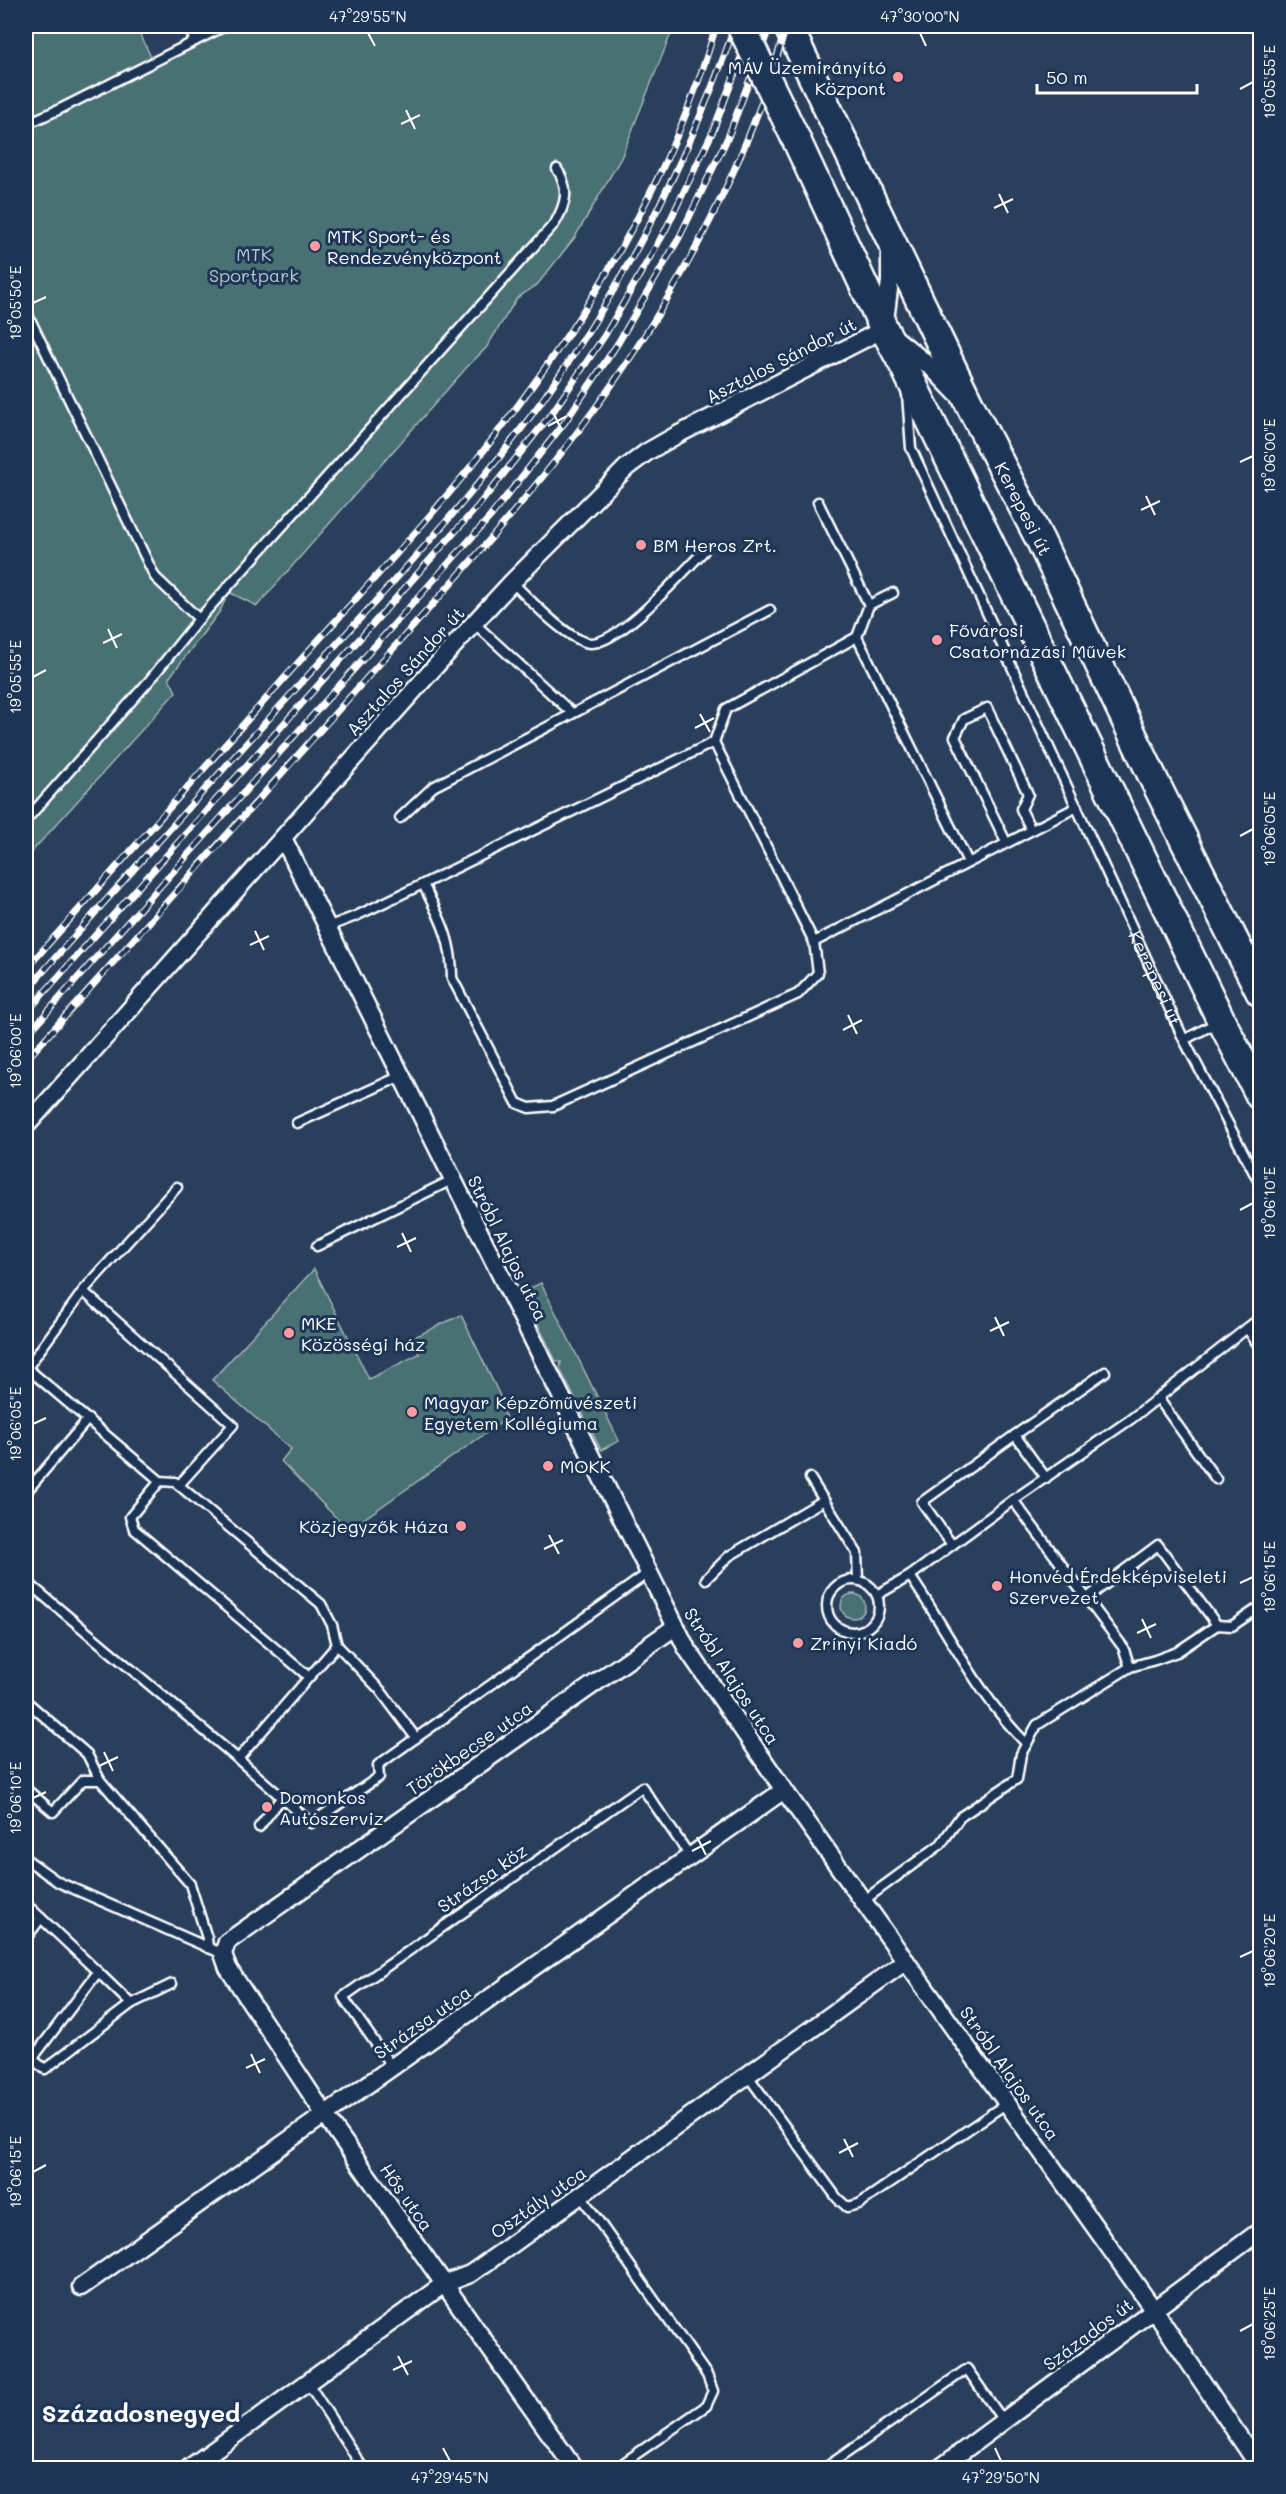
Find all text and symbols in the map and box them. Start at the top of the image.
text: 47°29'55"N [329,6,407,26]
text: 47°30'00"N [880,6,960,26]
text: 19°05'55"E [1259,45,1279,119]
place label: MÁV Üzemirányító Központ [728,55,886,100]
scale bar [1037,57,1198,95]
text: 50 m [1046,65,1088,89]
marker: MÁV Üzemirányító Központ [891,70,905,84]
place label: MTK Sport- és Rendezvényközpont [327,224,502,269]
marker: MTK Sport- és Rendezvényközpont [308,239,322,253]
park label: MTK Sportpark [209,242,299,287]
text: 19°05'50"E [5,265,25,340]
street label: Asztalos Sándor út [702,312,860,408]
text: 19°06'00"E [1259,418,1279,494]
street label: Kerepesi út [989,458,1058,559]
place label: BM Heros Zrt. [653,533,777,557]
marker: BM Heros Zrt. [634,538,648,552]
street label: Asztalos Sándor út [341,601,469,741]
place label: Fővárosi Csatornázási Művek [949,618,1126,663]
marker: Fővárosi Csatornázási Művek [930,633,944,647]
text: 19°05'55"E [5,640,25,714]
text: 19°06'05"E [1259,791,1279,866]
street label: Kerepesi út [1123,927,1188,1030]
text: 19°06'00"E [5,1013,25,1089]
text: 19°06'10"E [1259,1166,1279,1239]
street label: Stróbl Alajos utca [462,1172,554,1324]
place label: MKE Közösségi ház [301,1311,425,1356]
marker: MKE Közösségi ház [282,1326,296,1340]
text: 19°06'05"E [5,1386,25,1461]
place label: Magyar Képzőművészeti Egyetem Kollégiuma [424,1390,637,1435]
marker: Magyar Képzőművészeti Egyetem Kollégiuma [405,1405,419,1419]
place label: MOKK [560,1454,611,1478]
marker: MOKK [541,1459,555,1473]
place label: Közjegyzők Háza [299,1514,449,1538]
marker: Közjegyzők Háza [454,1519,468,1533]
text: 19°06'15"E [1259,1540,1279,1613]
place label: Honvéd Érdekképviseleti Szervezet [1009,1564,1227,1609]
marker: Honvéd Érdekképviseleti Szervezet [990,1579,1004,1593]
street label: Stróbl Alajos utca [679,1603,785,1749]
place label: Zrínyi Kiadó [810,1631,917,1655]
marker: Zrínyi Kiadó [791,1636,805,1650]
street label: Törökbecse utca [401,1696,537,1800]
text: 19°06'10"E [5,1761,25,1834]
place label: Domonkos Autószerviz [279,1785,384,1830]
marker: Domonkos Autószerviz [260,1800,274,1814]
street label: Strázsa köz [432,1838,532,1918]
text: 19°06'20"E [1259,1913,1279,1988]
street label: Strázsa utca [369,1980,475,2064]
street label: Stróbl Alajos utca [955,2001,1065,2145]
text: 19°06'15"E [5,2135,25,2208]
street label: Hős utca [375,2158,439,2236]
street label: Osztály utca [485,2160,591,2244]
text: 19°06'25"E [1259,2287,1279,2361]
street label: Százados út [1038,2292,1138,2376]
district label: Századosnegyed [42,2397,240,2428]
text: 47°29'45"N [411,2467,489,2487]
text: 47°29'50"N [962,2467,1040,2487]

